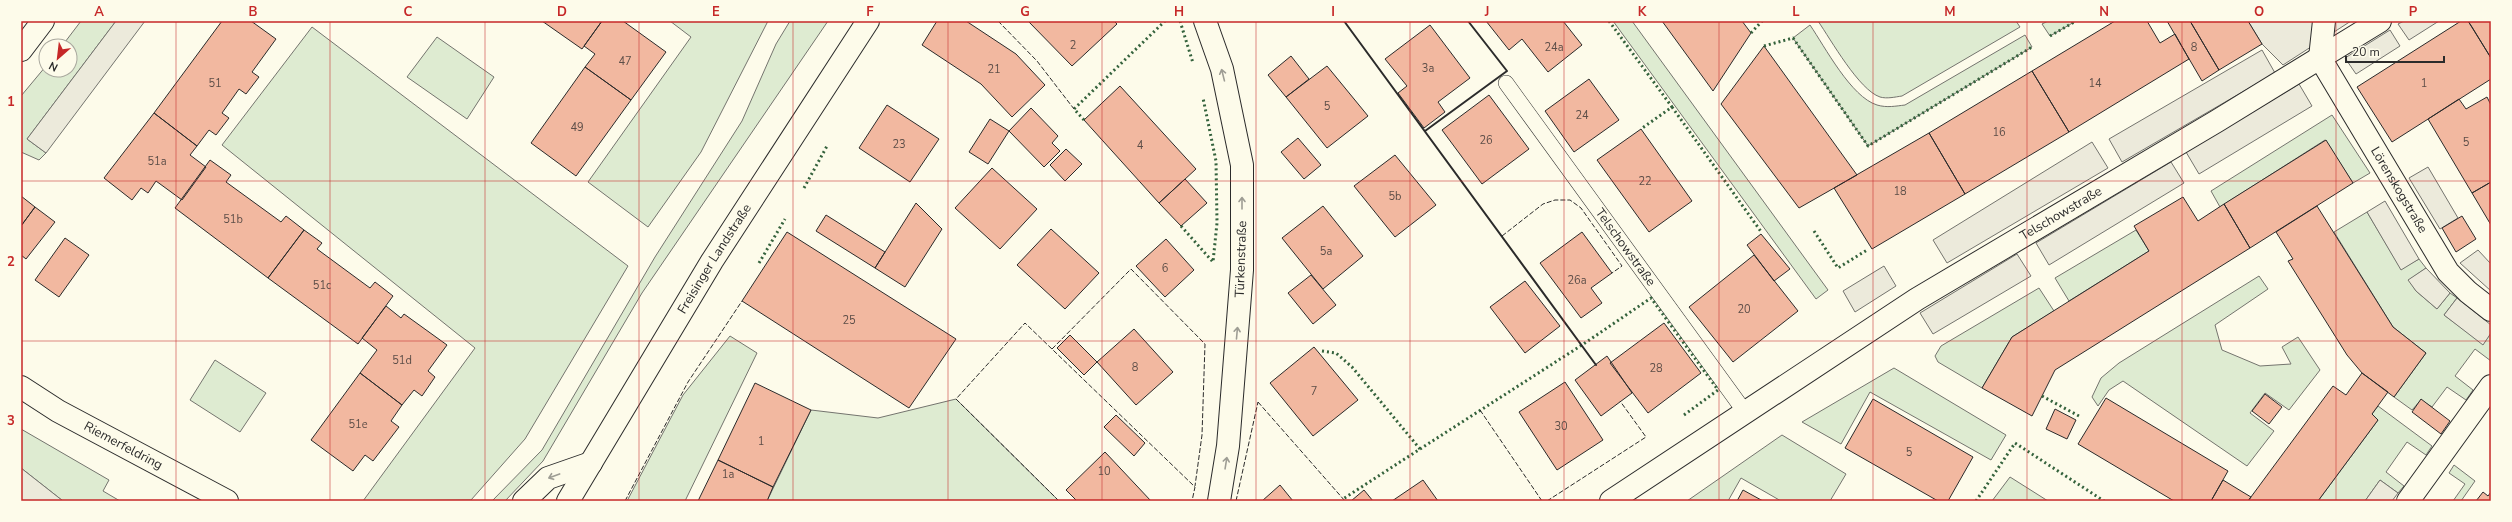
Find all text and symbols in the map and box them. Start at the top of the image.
text: A [94,3,104,21]
text: B [249,3,258,21]
text: C [404,3,413,21]
text: D [557,3,567,21]
text: E [712,3,720,21]
text: F [866,3,874,21]
text: G [1020,3,1030,21]
text: H [1174,3,1184,21]
text: I [1331,3,1335,21]
text: J [1484,3,1489,21]
text: K [1638,3,1647,21]
text: L [1792,3,1800,21]
text: M [1944,3,1956,21]
text: N [2099,3,2109,21]
text: O [2254,3,2264,21]
text: P [2409,3,2418,21]
north arrow [38,38,78,78]
house number: 2 [1070,38,1076,53]
scale bar [2346,38,2444,64]
house number: 24a [1544,40,1564,55]
house number: 8 [2191,40,2198,55]
text: 20 m [2352,44,2380,60]
house number: 47 [618,54,632,69]
text: N [46,58,61,75]
house number: 3a [1422,61,1434,76]
house number: 21 [987,62,1001,77]
one-way arrow [1219,69,1227,82]
house number: 51 [208,76,222,91]
house number: 14 [2088,76,2102,91]
house number: 1 [2421,76,2427,91]
text: 1 [7,93,15,111]
house number: 5 [1324,99,1331,114]
house number: 24 [1575,108,1589,123]
house number: 49 [570,120,584,135]
house number: 16 [1992,125,2006,140]
house number: 26 [1479,133,1493,148]
house number: 5 [2463,135,2470,150]
house number: 23 [892,137,906,152]
house number: 4 [1137,138,1144,153]
street label: Lörenskogstraße [2366,143,2432,237]
house number: 51a [147,154,167,169]
house number: 22 [1638,174,1652,189]
street label: Telschowstraße [2017,182,2105,245]
house number: 18 [1893,184,1907,199]
house number: 5b [1388,189,1402,204]
one-way arrow [1238,197,1246,210]
street label: Freisinger Landstraße [673,200,756,317]
street label: Telschowstraße [1591,205,1660,290]
house number: 51b [223,212,243,227]
street label: Türkenstraße [1231,220,1251,298]
house number: 5a [1320,244,1332,259]
text: 2 [7,253,15,271]
house number: 6 [1162,261,1169,276]
house number: 26a [1567,273,1587,288]
house number: 51c [313,278,331,293]
house number: 20 [1737,302,1751,317]
house number: 25 [842,313,856,328]
one-way arrow [1234,327,1241,340]
house number: 51d [392,353,412,368]
house number: 8 [1132,360,1139,375]
house number: 28 [1649,361,1663,376]
house number: 7 [1311,384,1317,399]
text: 3 [7,412,15,430]
street label: Riemerfeldring [81,417,166,474]
house number: 51e [348,417,368,432]
house number: 30 [1554,419,1568,434]
house number: 1 [758,434,764,449]
house number: 5 [1906,445,1913,460]
one-way arrow [1222,456,1230,469]
house number: 10 [1097,464,1111,479]
house number: 1a [722,467,734,482]
one-way arrow [549,472,561,480]

